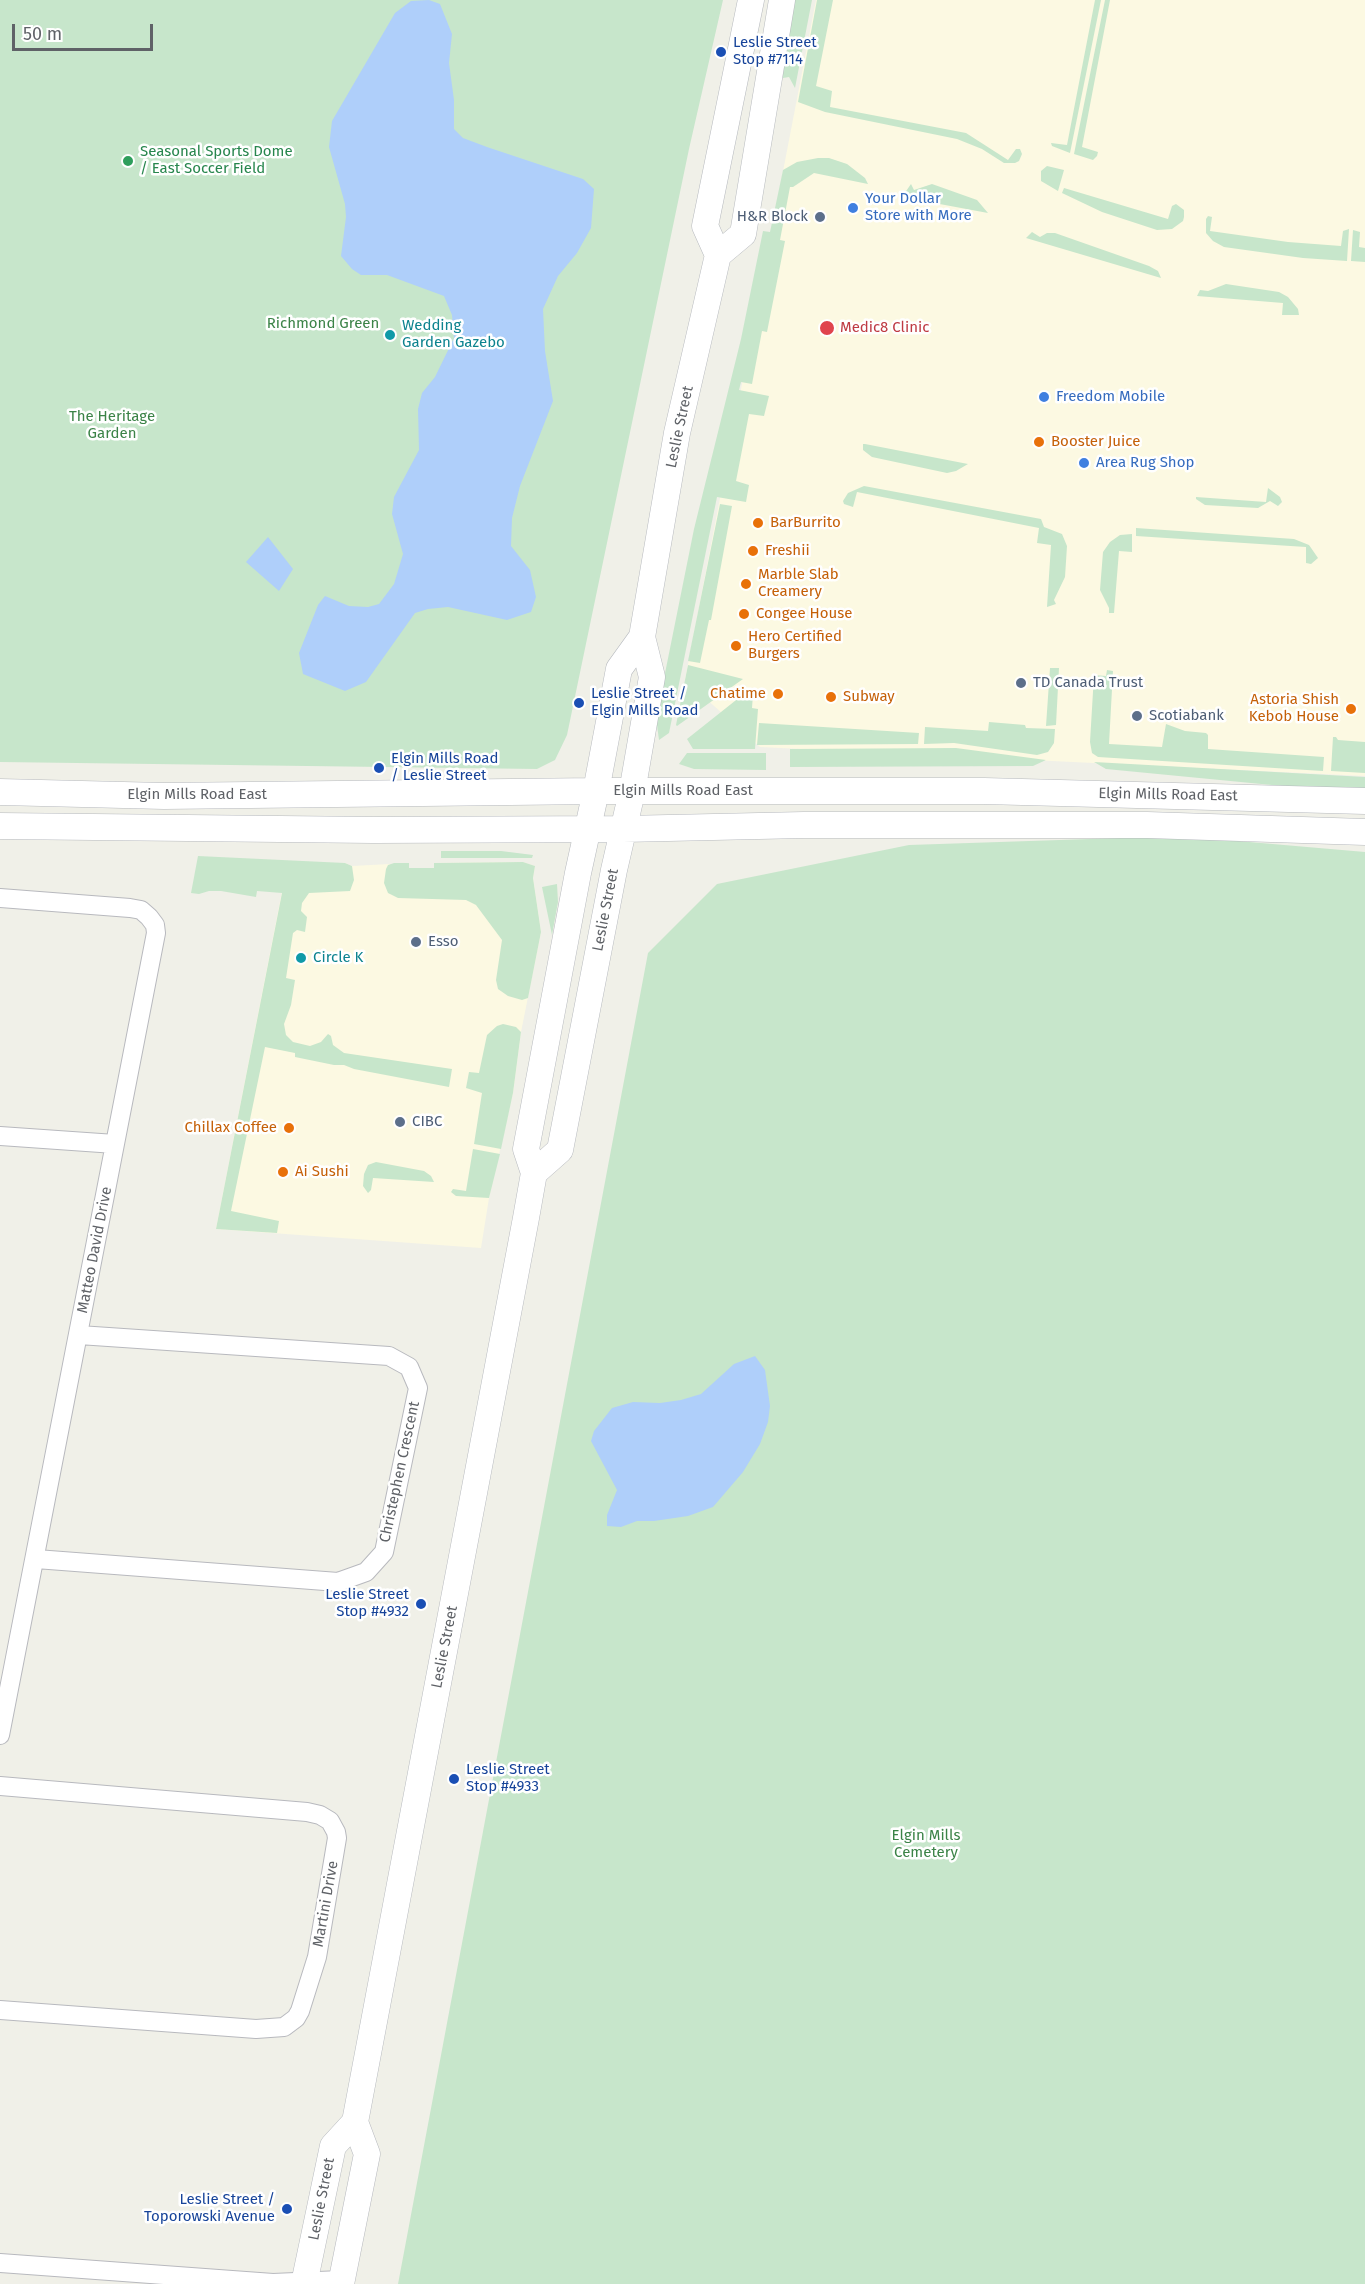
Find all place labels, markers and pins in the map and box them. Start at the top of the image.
place label: Leslie Street Stop #7114 [733,34,817,69]
marker: Leslie Street Stop #7114 [714,45,728,59]
place label: Seasonal Sports Dome / East Soccer Field [140,143,293,178]
marker: Seasonal Sports Dome / East Soccer Field [121,154,135,168]
place label: Your Dollar Store with More [865,190,972,225]
marker: Your Dollar Store with More [846,201,860,215]
place label: H&R Block [737,208,808,226]
marker: H&R Block [813,210,827,224]
place label: Wedding Garden Gazebo [402,317,505,352]
marker: Medic8 Clinic [818,319,836,337]
place label: Medic8 Clinic [840,319,929,337]
marker: Wedding Garden Gazebo [383,328,397,342]
place label: Freedom Mobile [1056,388,1165,406]
marker: Freedom Mobile [1037,390,1051,404]
place label: Booster Juice [1051,433,1140,451]
marker: Booster Juice [1032,435,1046,449]
place label: Area Rug Shop [1096,454,1194,472]
marker: Area Rug Shop [1077,456,1091,470]
place label: BarBurrito [770,514,841,532]
marker: BarBurrito [751,516,765,530]
place label: Freshii [765,542,810,560]
marker: Freshii [746,544,760,558]
place label: Marble Slab Creamery [758,566,839,601]
marker: Marble Slab Creamery [739,577,753,591]
place label: Congee House [756,605,852,623]
marker: Congee House [737,607,751,621]
place label: Hero Certified Burgers [748,628,842,663]
marker: Hero Certified Burgers [729,639,743,653]
place label: TD Canada Trust [1033,674,1143,692]
marker: TD Canada Trust [1014,676,1028,690]
place label: Leslie Street / Elgin Mills Road [591,685,698,720]
place label: Chatime [710,685,766,703]
marker: Chatime [771,687,785,701]
place label: Subway [843,688,895,706]
marker: Subway [824,690,838,704]
place label: Astoria Shish Kebob House [1249,691,1339,726]
marker: Leslie Street / Elgin Mills Road [572,696,586,710]
marker: Astoria Shish Kebob House [1344,702,1358,716]
place label: Scotiabank [1149,707,1224,725]
marker: Scotiabank [1130,709,1144,723]
place label: Elgin Mills Road / Leslie Street [391,750,498,785]
marker: Elgin Mills Road / Leslie Street [372,761,386,775]
place label: Esso [428,933,459,951]
marker: Esso [409,935,423,949]
place label: Circle K [313,949,363,967]
marker: Circle K [294,951,308,965]
place label: CIBC [412,1113,442,1131]
marker: CIBC [393,1115,407,1129]
place label: Chillax Coffee [184,1119,277,1137]
marker: Chillax Coffee [282,1121,296,1135]
place label: Ai Sushi [295,1163,349,1181]
marker: Ai Sushi [276,1165,290,1179]
place label: Leslie Street Stop #4932 [325,1586,409,1621]
marker: Leslie Street Stop #4932 [414,1597,428,1611]
place label: Leslie Street Stop #4933 [466,1761,550,1796]
marker: Leslie Street Stop #4933 [447,1772,461,1786]
place label: Leslie Street / Toporowski Avenue [144,2191,275,2226]
marker: Leslie Street / Toporowski Avenue [280,2202,294,2216]

